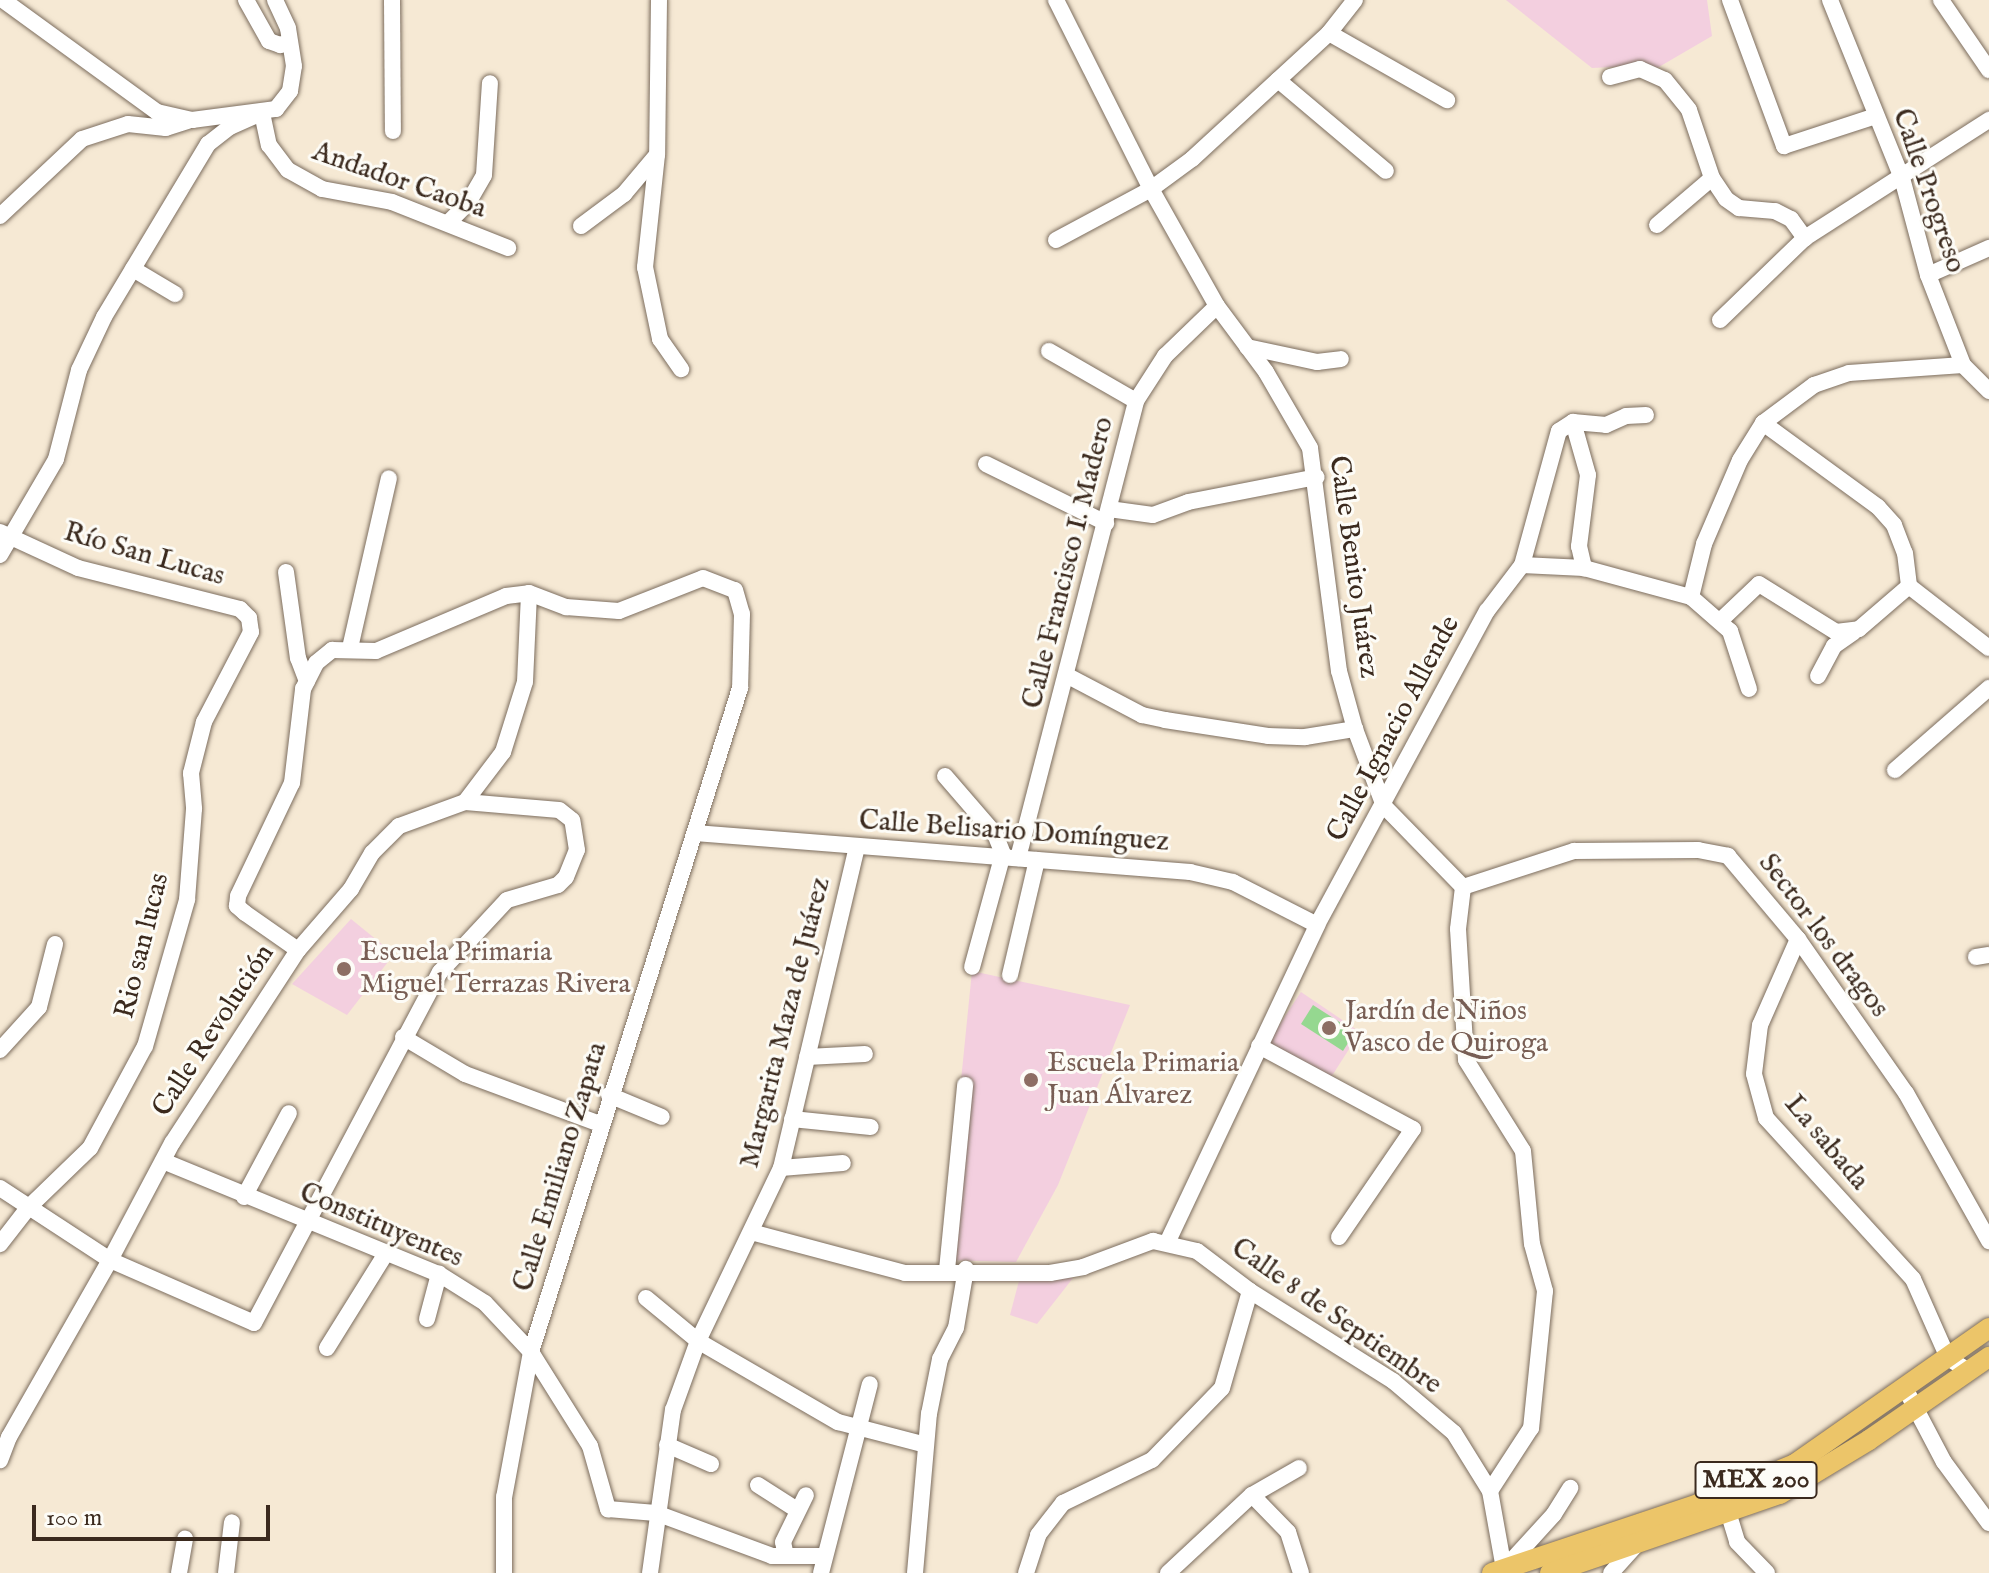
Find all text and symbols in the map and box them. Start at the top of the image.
street label: Calle Progreso [1884,105,1972,277]
street label: Andador Caoba [308,136,490,226]
street label: Calle Francisco I. Madero [1016,414,1122,712]
street label: Calle Benito Juárez [1321,454,1385,680]
street label: Río San Lucas [60,516,228,594]
street label: Calle Ignacio Allende [1320,610,1468,848]
street label: Calle Belisario Domínguez [858,804,1170,860]
street label: Sector los dragos [1751,848,1895,1024]
street label: Rio san lucas [109,870,177,1022]
street label: Margarita Maza de Juárez [734,874,838,1172]
place label: Escuela Primaria Miguel Terrazas Rivera [360,936,631,1002]
street label: Calle Revolución [146,938,282,1124]
marker: Escuela Primaria Miguel Terrazas Rivera [335,960,353,978]
place label: Jardín de Niños Vasco de Quiroga [1345,995,1548,1061]
marker: Jardín de Niños Vasco de Quiroga [1320,1019,1338,1037]
street label: Calle Emiliano Zapata [507,1038,615,1296]
place label: Escuela Primaria Juan Álvarez [1047,1047,1239,1113]
marker: Escuela Primaria Juan Álvarez [1022,1071,1040,1089]
street label: La sabada [1776,1088,1876,1198]
street label: Constituyentes [294,1176,468,1276]
street label: Calle 8 de Septiembre [1224,1232,1448,1402]
road number: MEX 200 [1694,1458,1818,1502]
scale bar [36,1489,274,1539]
text: 100 m [46,1503,102,1534]

